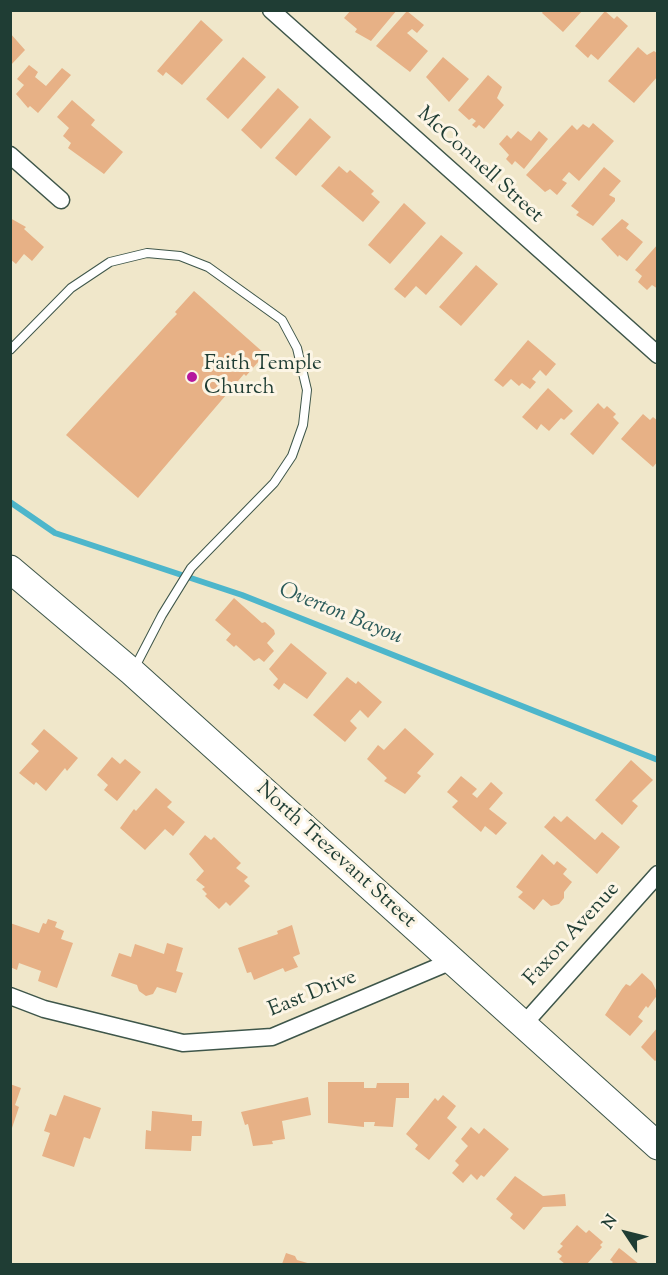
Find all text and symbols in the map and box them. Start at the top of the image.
street label: McConnell Street [411,103,547,229]
place label: Faith Temple Church [204,352,322,402]
marker: Faith Temple Church [185,370,199,384]
water label: Overton Bayou [274,578,406,652]
street label: North Trezevant Street [250,778,420,934]
street label: Faxon Avenue [520,878,626,992]
street label: East Drive [265,966,361,1024]
north arrow [596,1203,656,1263]
text: N [598,1211,624,1234]

